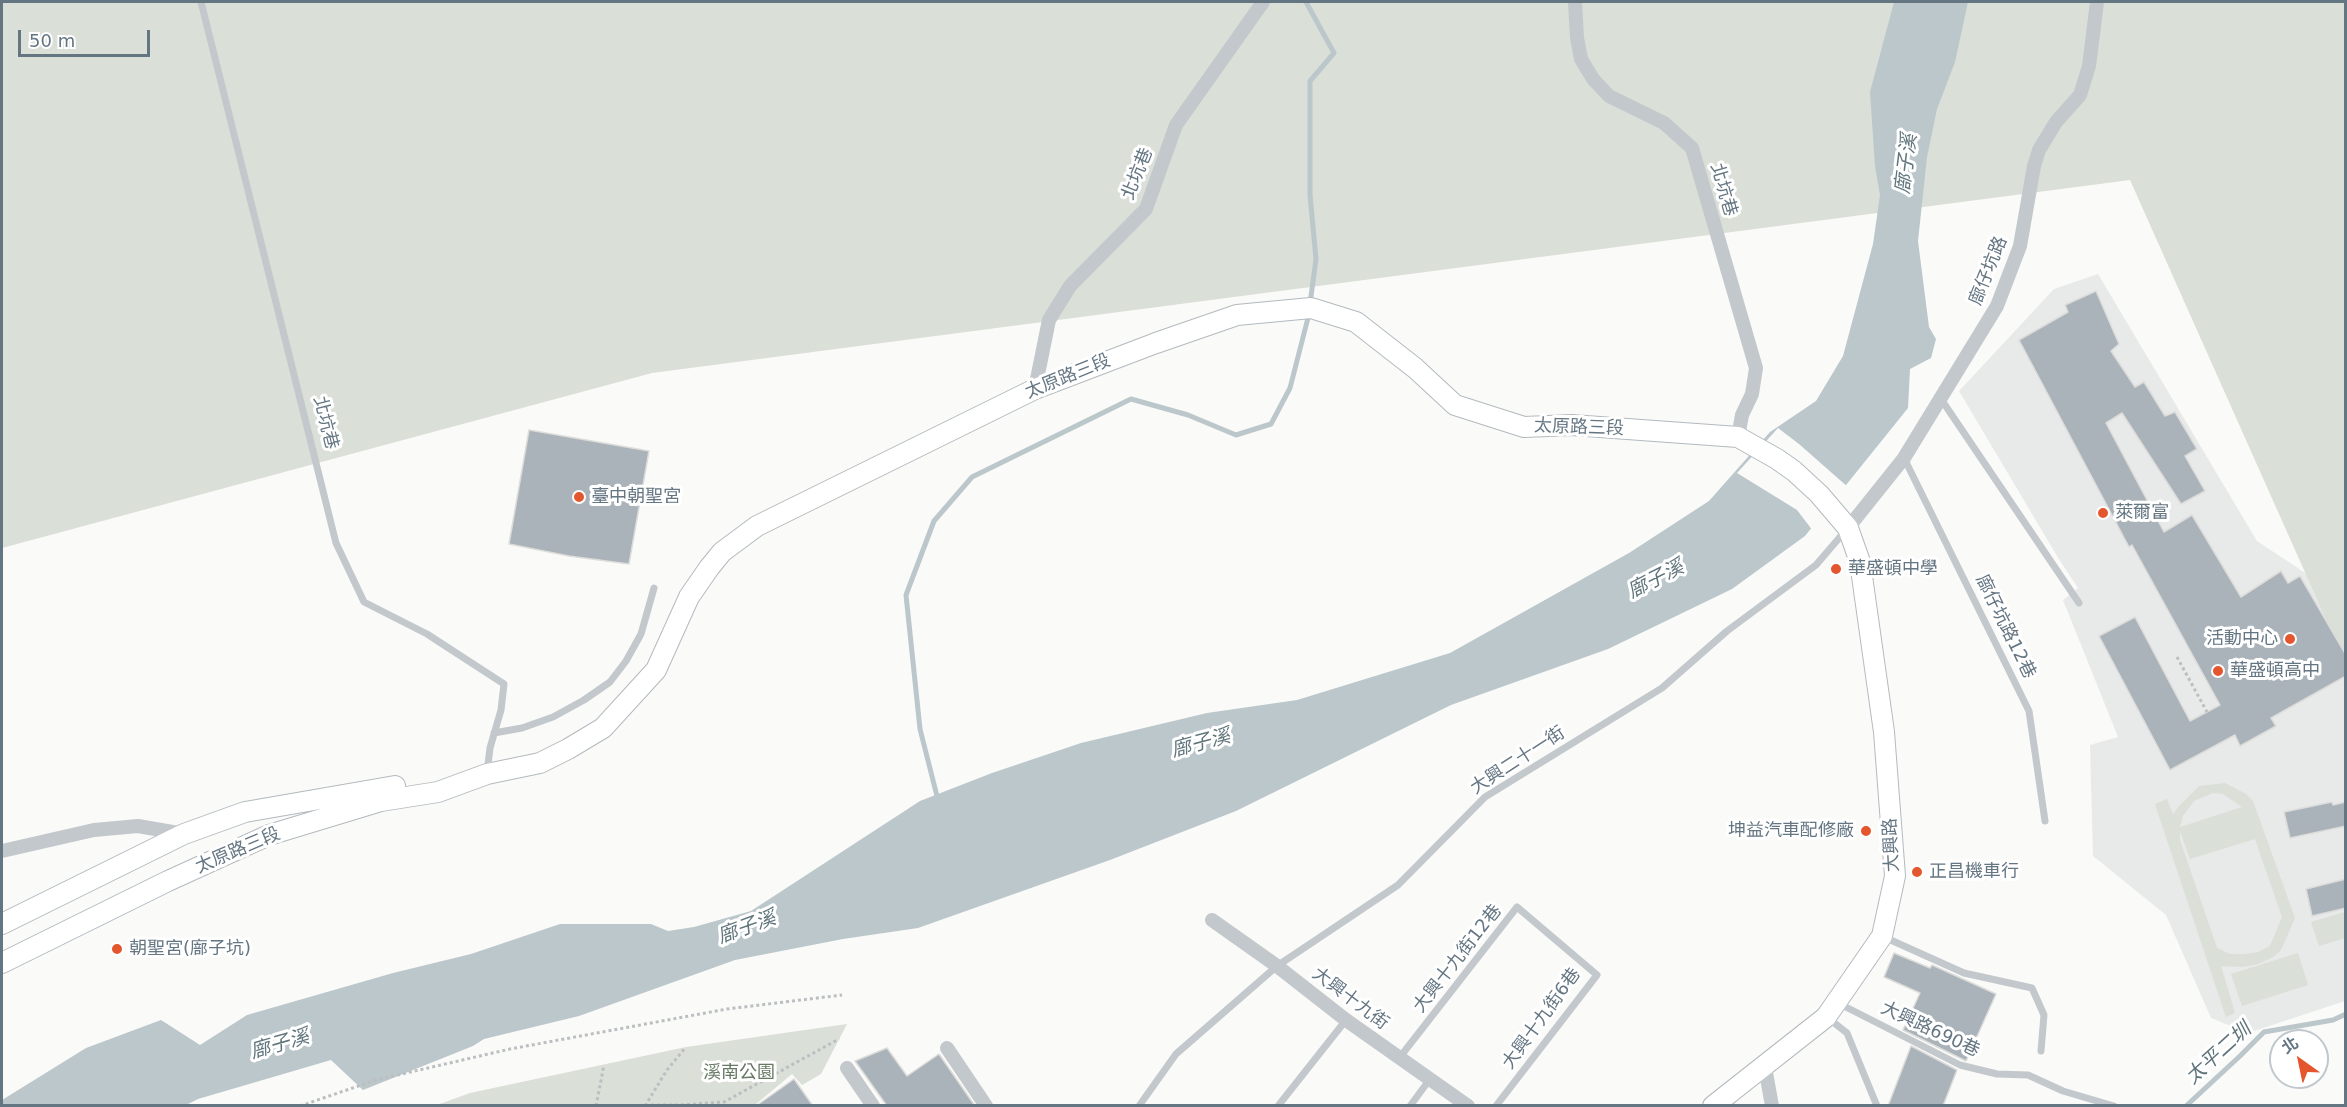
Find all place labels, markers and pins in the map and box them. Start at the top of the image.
place label: 臺中朝聖宮 [591,486,681,508]
marker: 臺中朝聖宮 [572,490,586,504]
place label: 萊爾富 [2115,502,2169,524]
marker: 萊爾富 [2096,506,2110,520]
place label: 華盛頓中學 [1848,558,1938,580]
marker: 華盛頓中學 [1829,562,1843,576]
place label: 活動中心 [2206,628,2278,650]
marker: 活動中心 [2283,632,2297,646]
place label: 華盛頓高中 [2230,660,2320,682]
marker: 華盛頓高中 [2211,664,2225,678]
place label: 坤益汽車配修廠 [1728,820,1854,842]
marker: 坤益汽車配修廠 [1859,824,1873,838]
place label: 正昌機車行 [1929,861,2019,883]
marker: 正昌機車行 [1910,865,1924,879]
place label: 朝聖宮(廍子坑) [129,938,251,960]
marker: 朝聖宮(廍子坑) [110,942,124,956]

